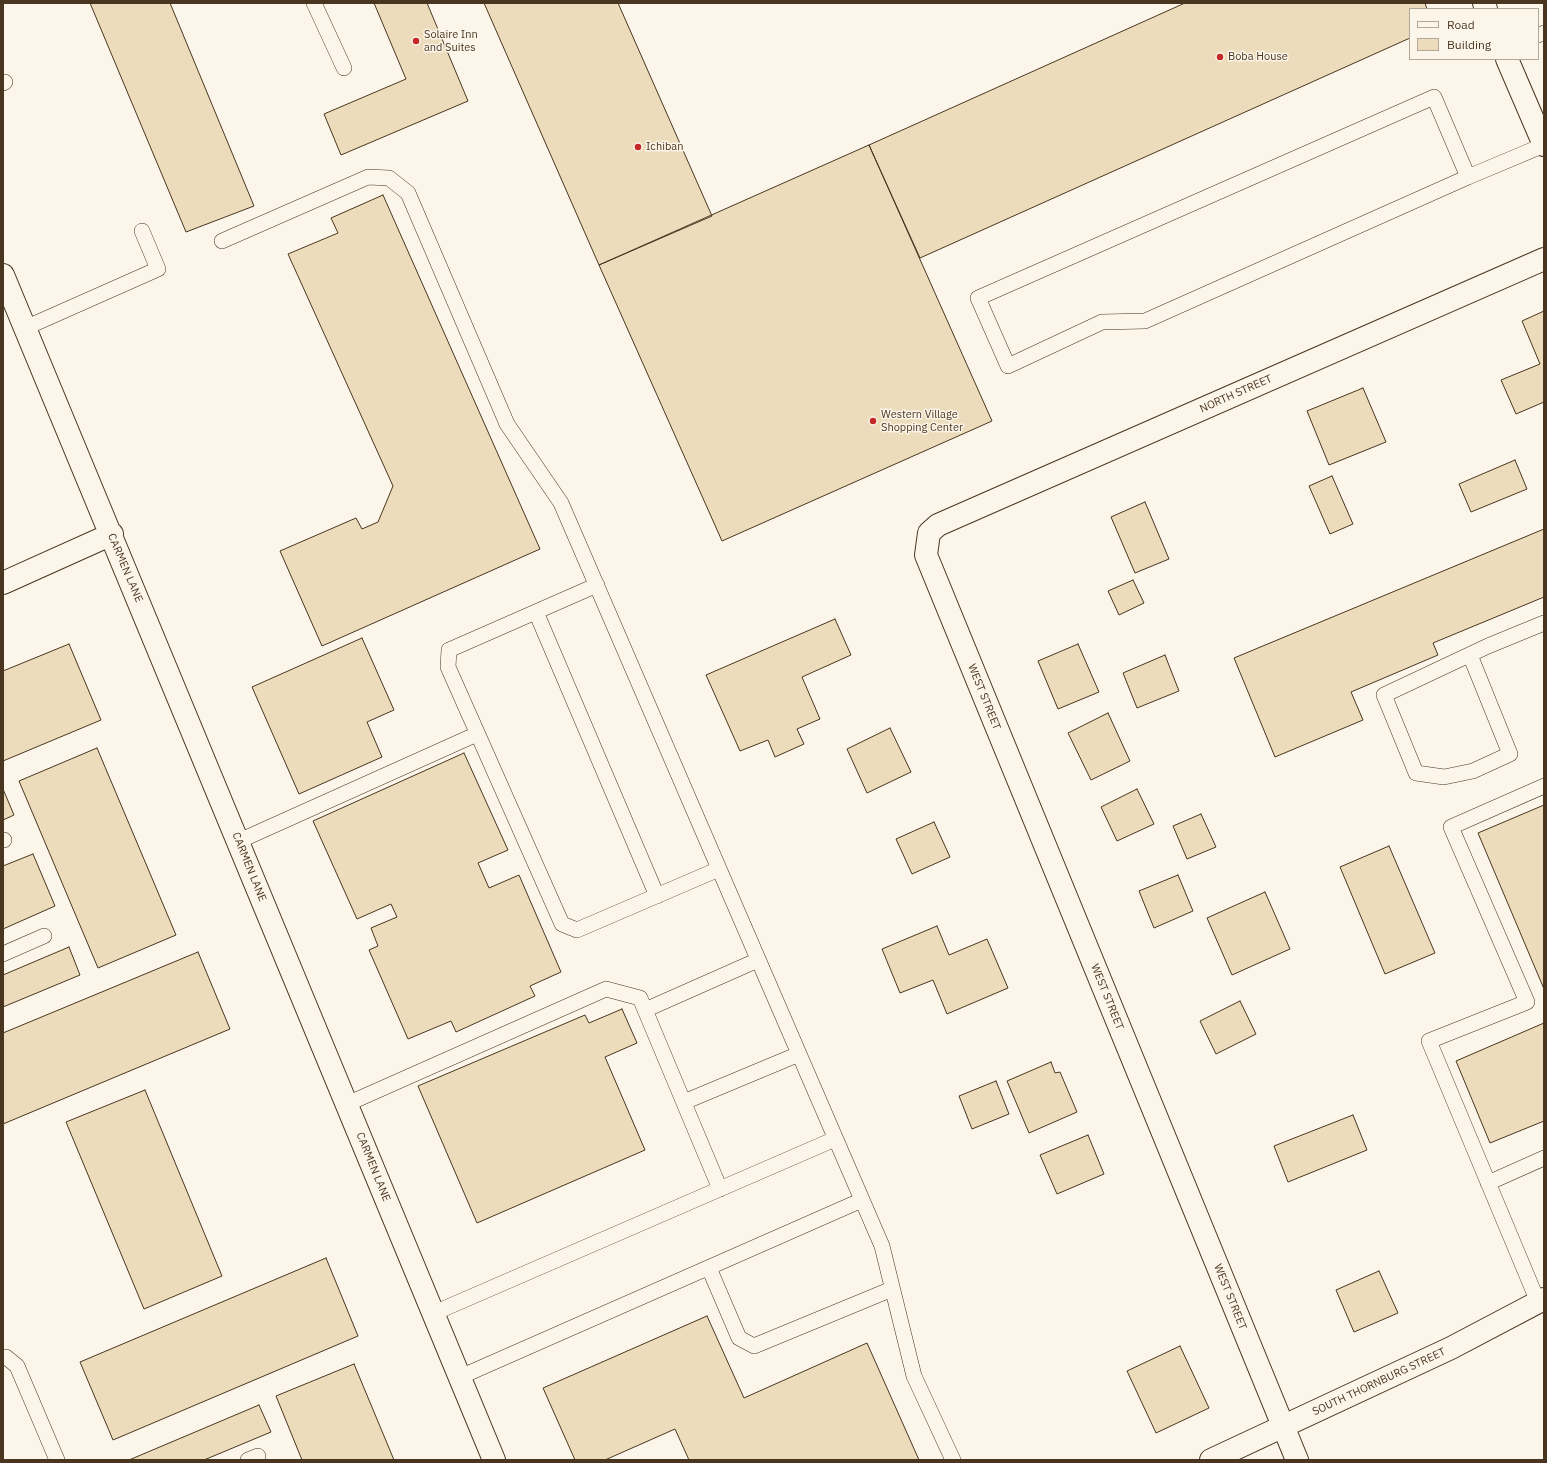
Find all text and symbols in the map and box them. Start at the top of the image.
legend [1409,8,1539,60]
text: Road [1447,17,1475,32]
place label: Solaire Inn and Suites [424,28,478,54]
marker: Solaire Inn and Suites [411,36,421,46]
text: Building [1447,37,1491,52]
place label: Boba House [1228,50,1288,64]
marker: Boba House [1215,52,1225,62]
place label: Ichiban [646,140,683,154]
marker: Ichiban [633,142,643,152]
street label: NORTH STREET [1198,372,1274,416]
place label: Western Village Shopping Center [881,408,963,434]
marker: Western Village Shopping Center [868,416,878,426]
street label: CARMEN LANE [105,532,145,604]
street label: WEST STREET [965,662,1003,732]
street label: CARMEN LANE [229,830,269,904]
street label: WEST STREET [1088,962,1126,1032]
street label: CARMEN LANE [353,1130,393,1204]
street label: WEST STREET [1211,1262,1249,1332]
street label: SOUTH THORNBURG STREET [1310,1345,1448,1419]

